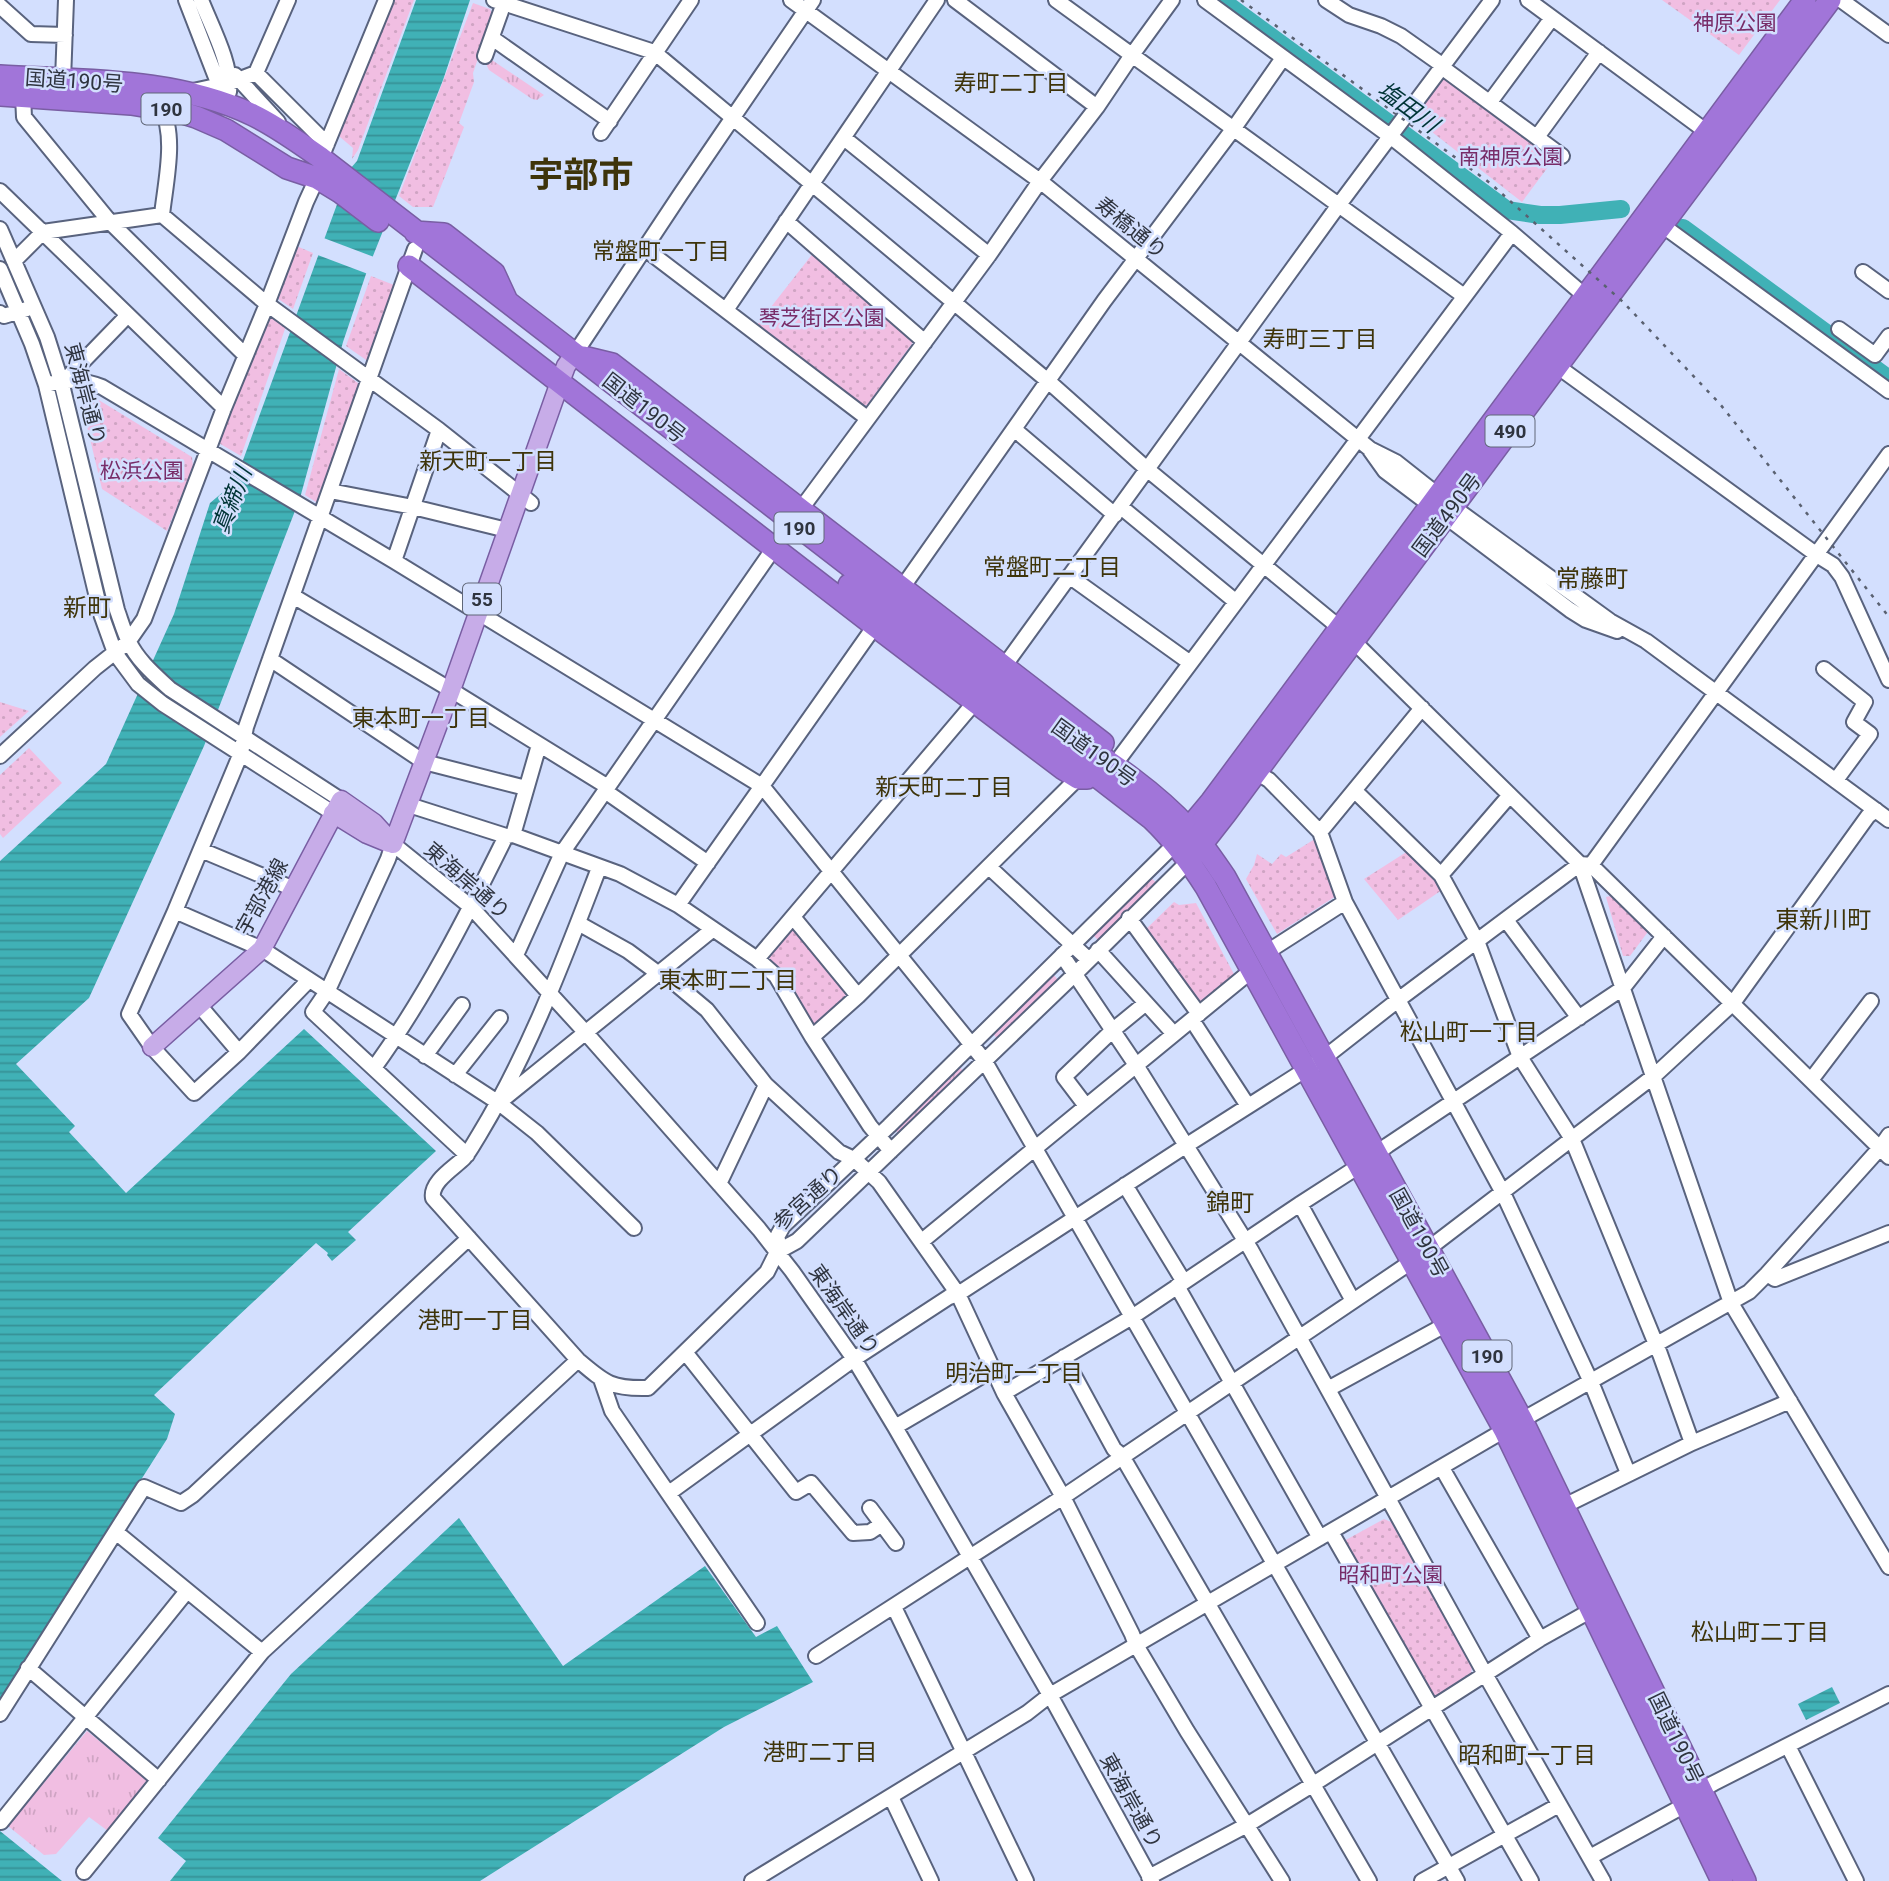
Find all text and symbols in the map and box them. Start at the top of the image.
park label: 神原公園 [1693,11,1777,35]
street label: 国道190号 [24,66,124,96]
district label: 寿町二丁目 [954,70,1069,97]
water label: 塩田川 [1372,76,1446,140]
road number: 190 [142,94,190,124]
park label: 南神原公園 [1459,145,1564,169]
district label: 宇部市 [528,155,634,196]
street label: 寿橋通り [1091,192,1171,264]
district label: 常盤町一丁目 [592,238,730,265]
park label: 琴芝街区公園 [759,306,885,330]
district label: 寿町三丁目 [1263,326,1378,353]
street label: 東海岸通り [60,340,110,448]
street label: 国道190号 [598,368,690,448]
road number: 490 [1486,416,1534,446]
district label: 新天町一丁目 [419,448,557,475]
park label: 松浜公園 [100,459,184,483]
water label: 真締川 [207,460,259,537]
street label: 国道490号 [1408,468,1486,562]
road number: 190 [774,512,824,544]
district label: 常盤町二丁目 [983,554,1121,581]
district label: 常藤町 [1556,565,1628,593]
road number: 55 [463,584,501,614]
district label: 新町 [63,594,111,622]
district label: 東本町一丁目 [352,705,490,732]
street label: 国道190号 [1047,714,1141,792]
district label: 新天町二丁目 [875,774,1013,801]
street label: 東海岸通り [420,838,514,924]
street label: 宇部港線 [231,854,293,940]
district label: 東新川町 [1775,906,1871,934]
district label: 東本町二丁目 [659,967,797,994]
district label: 松山町一丁目 [1400,1019,1538,1046]
street label: 参宮通り [769,1161,847,1235]
street label: 国道190号 [1385,1184,1453,1282]
district label: 錦町 [1206,1189,1254,1217]
street label: 東海岸通り [804,1260,884,1360]
district label: 港町一丁目 [418,1307,533,1334]
road number: 190 [1462,1340,1512,1372]
district label: 明治町一丁目 [945,1360,1083,1387]
park label: 昭和町公園 [1339,1563,1444,1587]
district label: 松山町二丁目 [1691,1619,1829,1646]
street label: 国道190号 [1644,1689,1708,1787]
district label: 港町二丁目 [763,1739,878,1766]
district label: 昭和町一丁目 [1458,1742,1596,1769]
street label: 東海岸通り [1095,1749,1167,1853]

